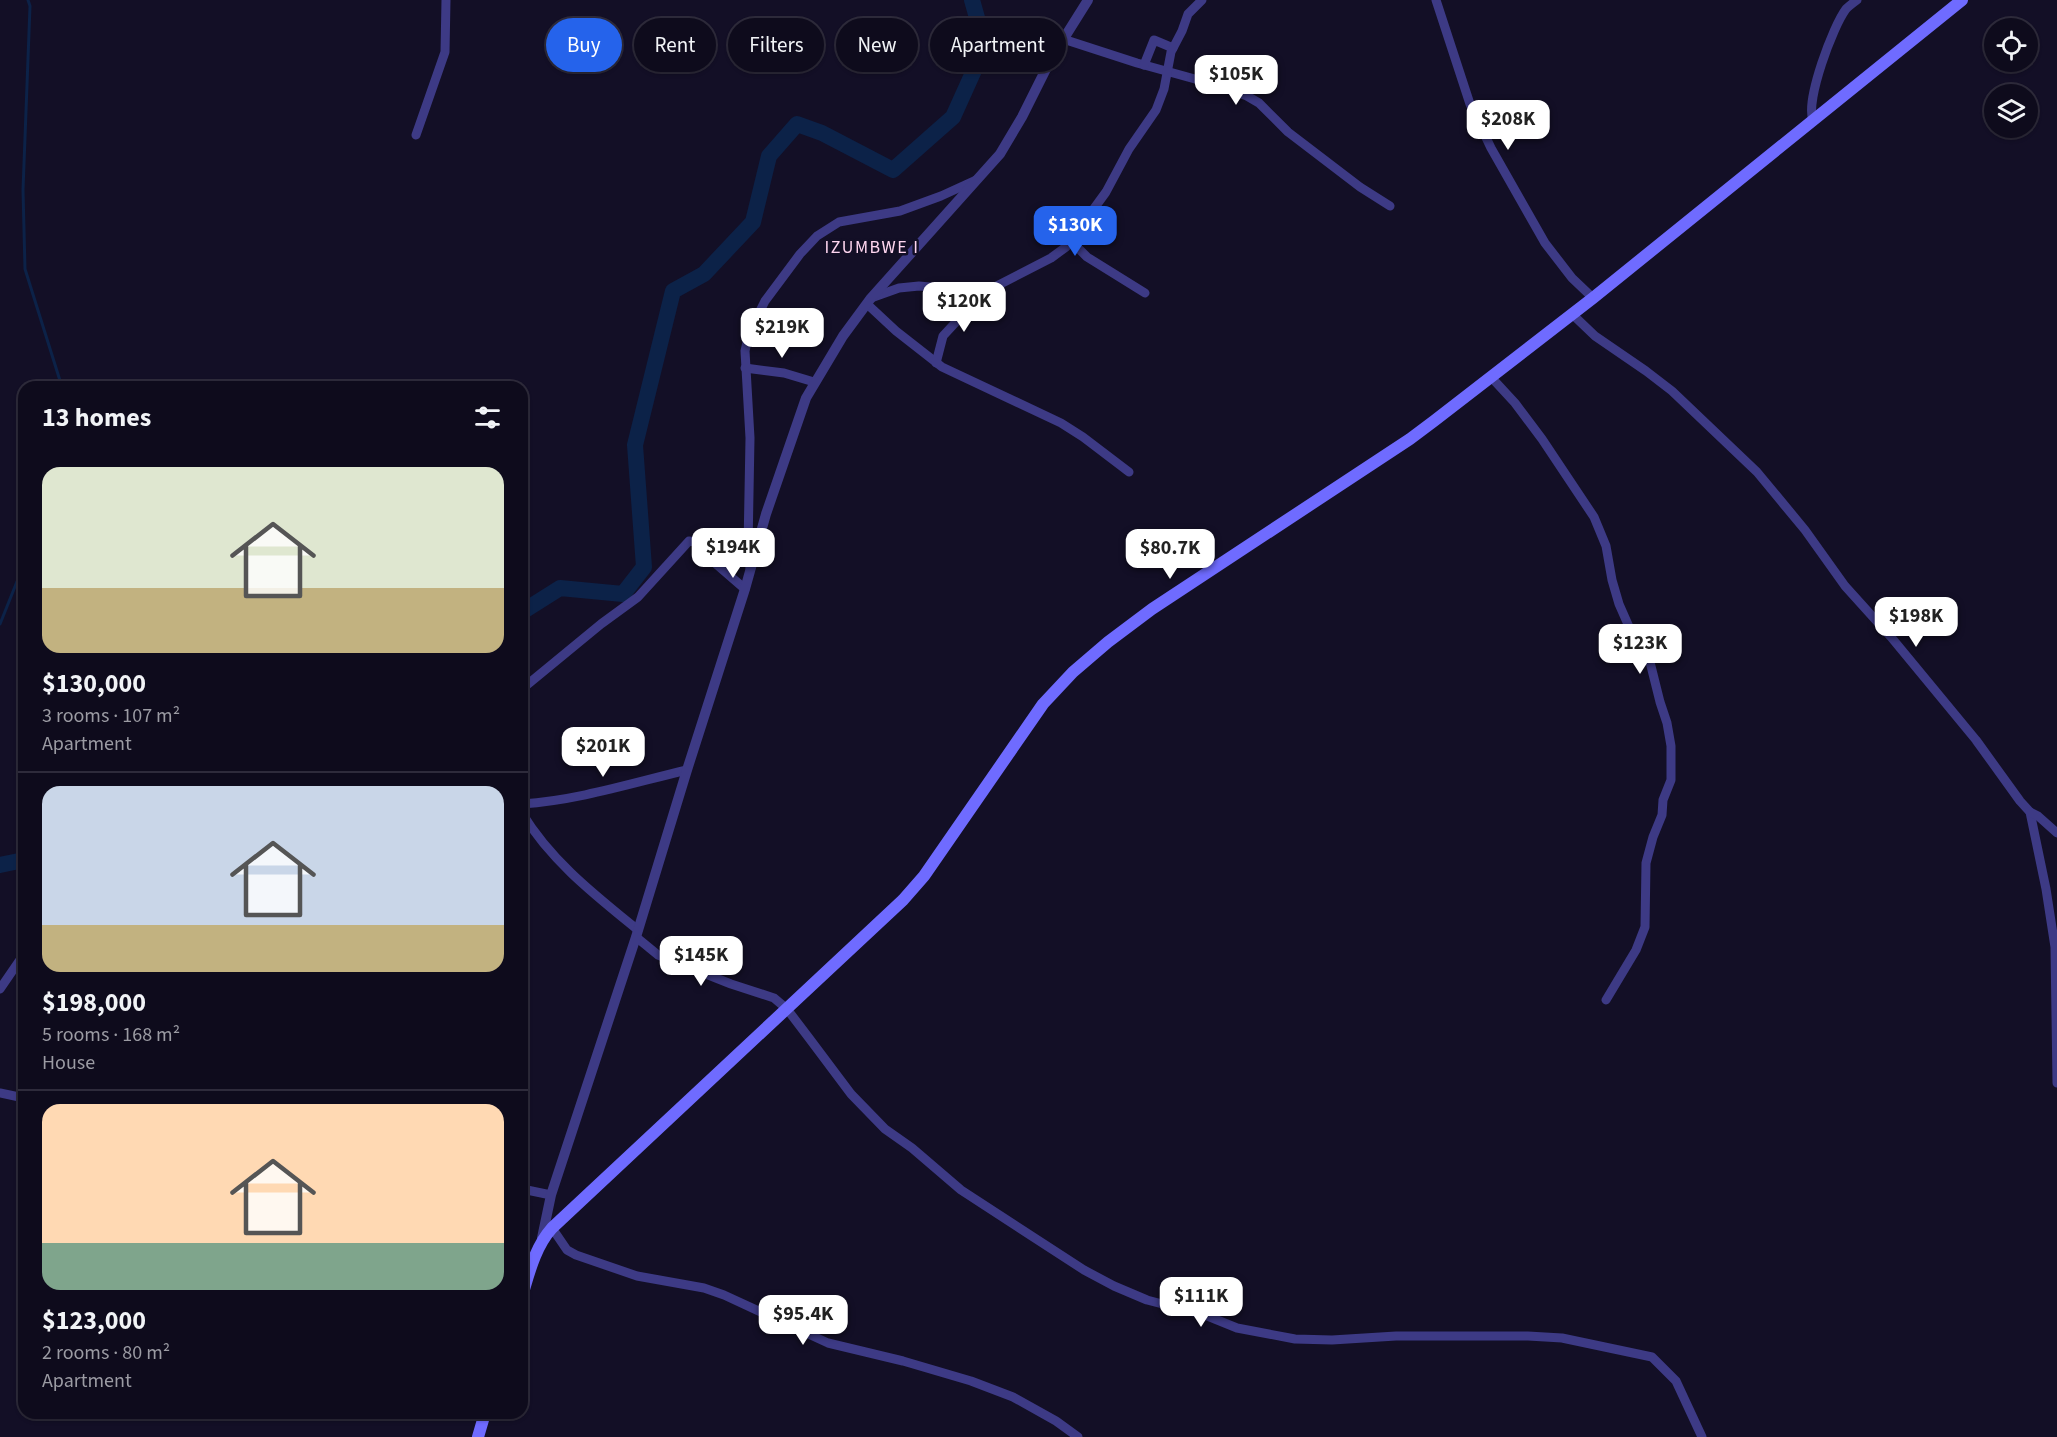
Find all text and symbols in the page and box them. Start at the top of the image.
chip: Buy [546,18,622,72]
chip: Rent [634,18,716,72]
chip: Filters [728,18,824,72]
chip: New [836,18,918,72]
chip: Apartment [930,18,1066,72]
map controls [1984,18,2038,138]
button: locate [1984,18,2038,72]
pin: $105K [1194,55,1278,106]
text: $105K [1209,60,1263,88]
button: layers [1984,84,2038,138]
pin: $208K [1466,100,1550,151]
text: $208K [1481,105,1535,133]
pin: $130K [1033,206,1117,257]
text: $130K [1048,211,1102,239]
district label: IZUMBWE I [825,235,919,260]
pin: $120K [922,282,1006,333]
text: $120K [937,287,991,315]
pin: $219K [740,308,824,359]
text: $219K [755,313,809,341]
text: 13 homes [42,399,151,436]
icon: filters [471,401,504,434]
icon: home [219,506,327,614]
pin: $194K [691,528,775,579]
pin: $80.7K [1121,529,1219,580]
text: $194K [706,533,760,561]
text: $80.7K [1140,534,1200,562]
pin: $198K [1874,597,1958,648]
text: $198K [1889,602,1943,630]
pin: $123K [1598,624,1682,675]
text: $123K [1613,629,1667,657]
text: $130,000 [42,665,146,702]
text: 3 rooms · 107 m² [42,702,180,730]
pin: $201K [561,727,645,778]
text: Apartment [42,730,132,758]
text: $201K [576,732,630,760]
icon: home [219,825,327,933]
pin: $145K [659,936,743,987]
text: $145K [674,941,728,969]
text: $198,000 [42,984,146,1021]
text: 5 rooms · 168 m² [42,1021,180,1049]
text: House [42,1049,95,1077]
icon: home [219,1143,327,1251]
pin: $111K [1159,1277,1243,1328]
text: $111K [1174,1282,1228,1310]
pin: $95.4K [754,1295,852,1346]
text: $95.4K [773,1300,833,1328]
text: $123,000 [42,1302,146,1339]
text: 2 rooms · 80 m² [42,1339,170,1367]
text: Apartment [42,1367,132,1395]

